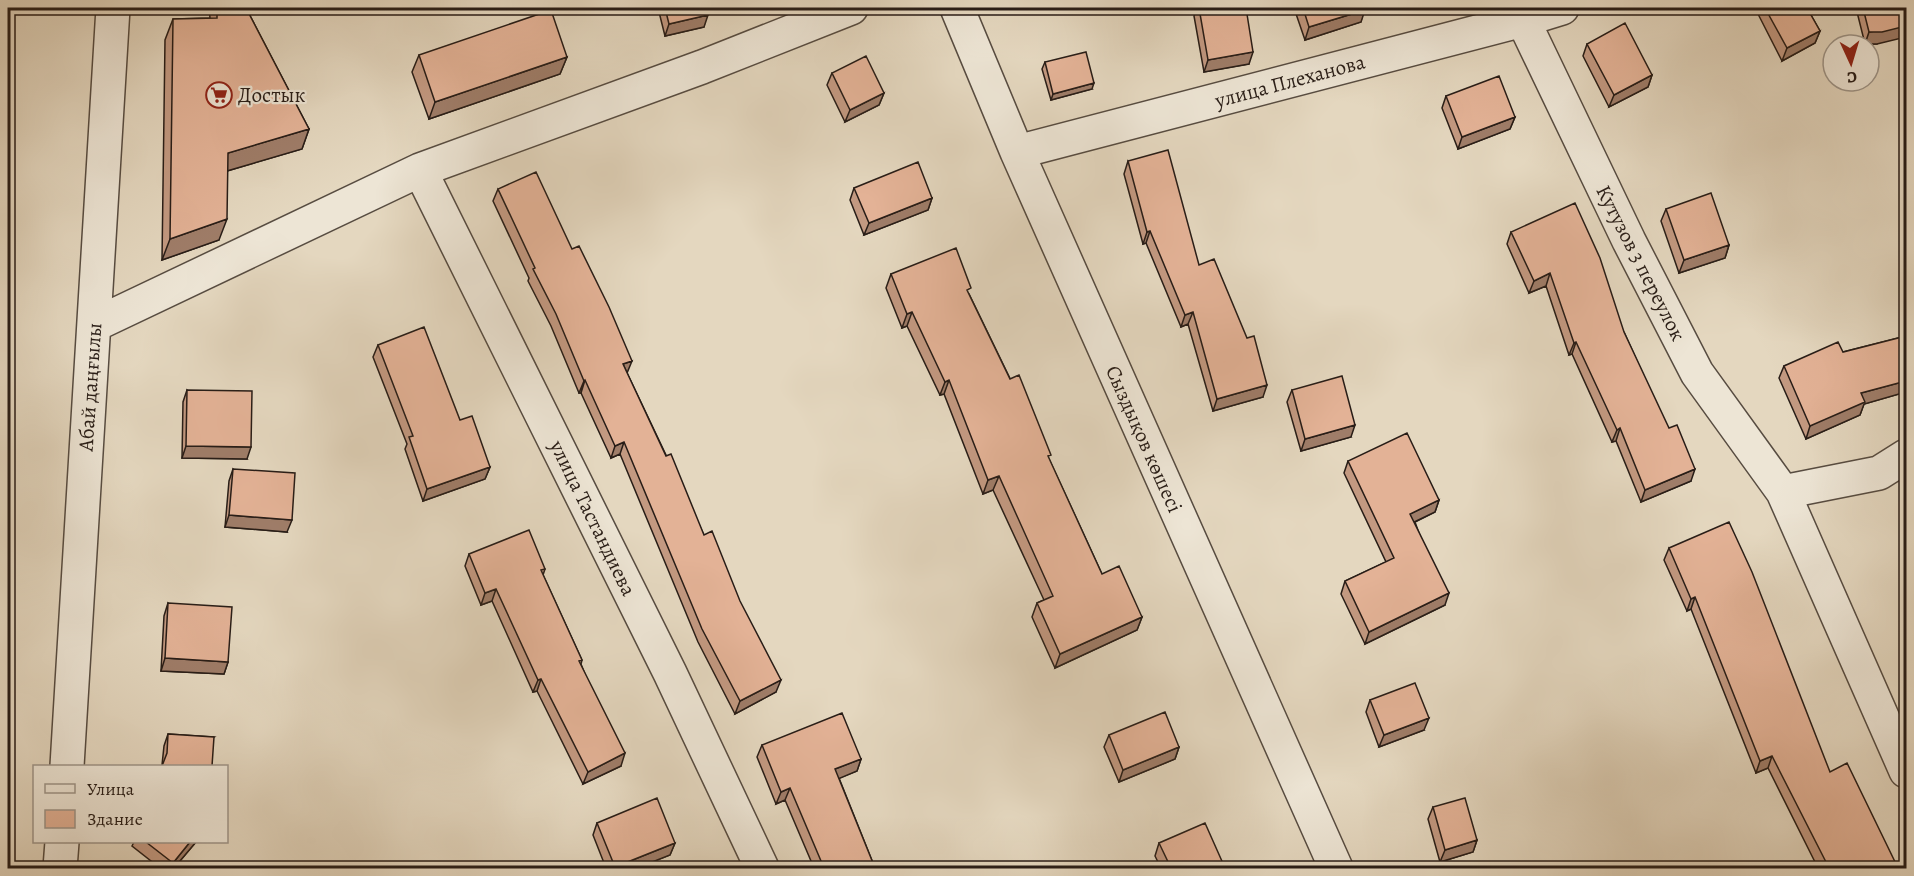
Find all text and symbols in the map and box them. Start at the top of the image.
north arrow [1821,33,1881,93]
street label: улица Плеханова [1211,47,1368,115]
text: С [1846,66,1858,88]
supermarket icon: Достык [204,80,234,110]
place label: Достык [238,81,305,109]
street label: Кутузов 3 переулок [1590,180,1692,346]
street label: Абай даңғылы [71,322,108,453]
street label: Сыздықов көшесі [1099,361,1189,517]
street label: улица Тастандиева [543,435,643,601]
legend [33,765,228,843]
text: Улица [87,777,135,801]
text: Здание [87,807,143,831]

